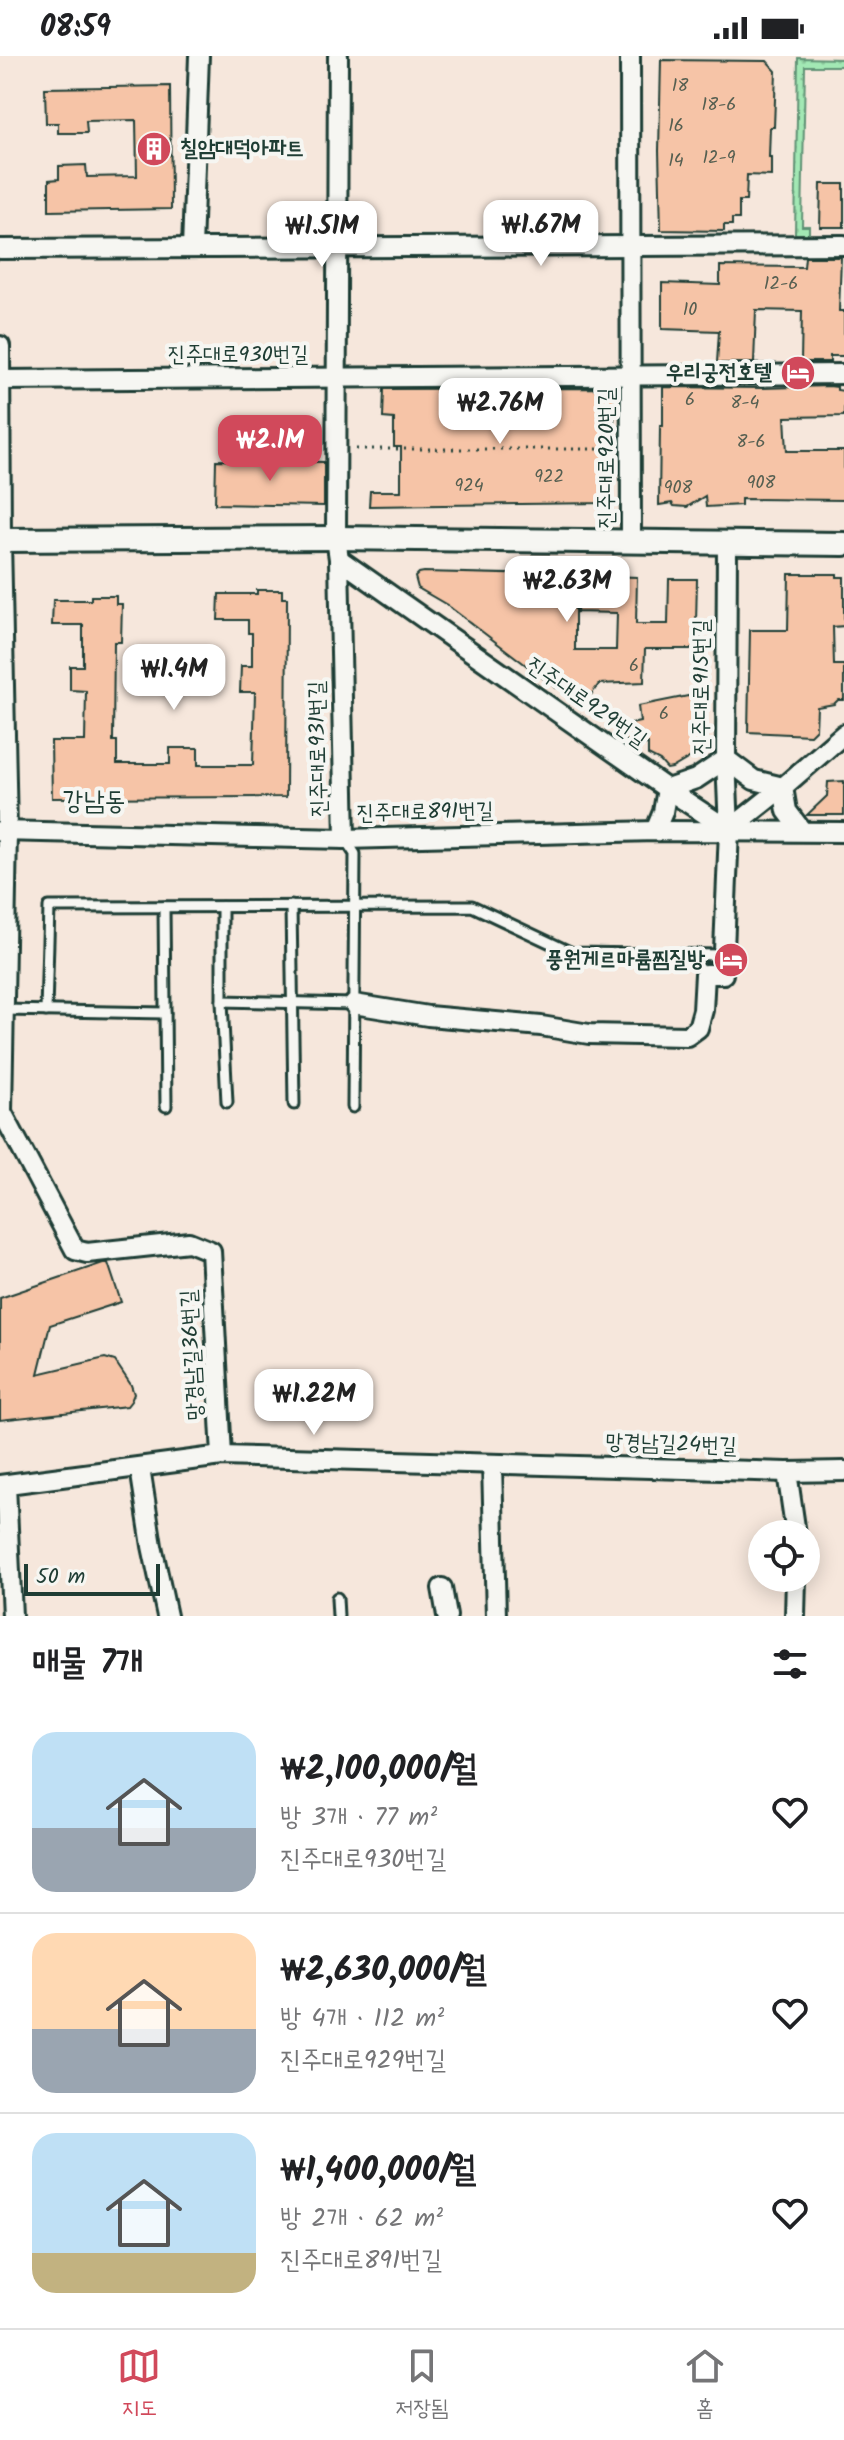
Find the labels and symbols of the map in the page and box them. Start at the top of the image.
house number: 18 [672,72,688,101]
house number: 18-6 [702,91,736,120]
house number: 16 [668,112,684,141]
building icon: 칠암대덕아파트 [135,130,173,168]
place label: 칠암대덕아파트 [180,132,304,167]
house number: 12-9 [702,144,736,173]
house number: 14 [668,147,684,176]
pin: ₩1.67M [476,200,606,268]
pin: ₩1.51M [257,201,387,269]
house number: 12-6 [764,270,798,299]
house number: 10 [683,296,697,325]
street label: 진주대로930번길 [168,338,309,373]
hotel icon: 우리궁전호텔 [779,354,817,392]
place label: 우리궁전호텔 [666,356,772,391]
pin: ₩2.76M [435,378,565,446]
house number: 6 [685,386,695,415]
street label: 진주대로920번길 [590,387,625,528]
house number: 8-4 [730,389,760,418]
pin: ₩2.1M [214,415,326,483]
house number: 8-6 [736,428,766,457]
house number: 922 [534,463,564,492]
house number: 908 [747,469,775,498]
house number: 924 [454,472,484,501]
house number: 908 [664,474,692,503]
pin: ₩2.63M [502,556,632,624]
street label: 진주대로915번길 [685,619,720,755]
pin: ₩1.4M [118,644,230,712]
street label: 진주대로929번길 [518,648,654,758]
house number: 6 [629,652,639,681]
street label: 진주대로931번길 [300,680,338,818]
house number: 6 [659,700,669,729]
district label: 강남동 [63,781,125,823]
street label: 진주대로891번길 [356,794,494,832]
hotel icon: 풍원게르마륨찜질방 [712,941,750,979]
place label: 풍원게르마륨찜질방 [546,943,705,978]
street label: 망경남길36번길 [172,1288,214,1421]
pin: ₩1.22M [249,1369,379,1437]
street label: 망경남길24번길 [605,1425,737,1465]
scale bar [24,1560,160,1596]

